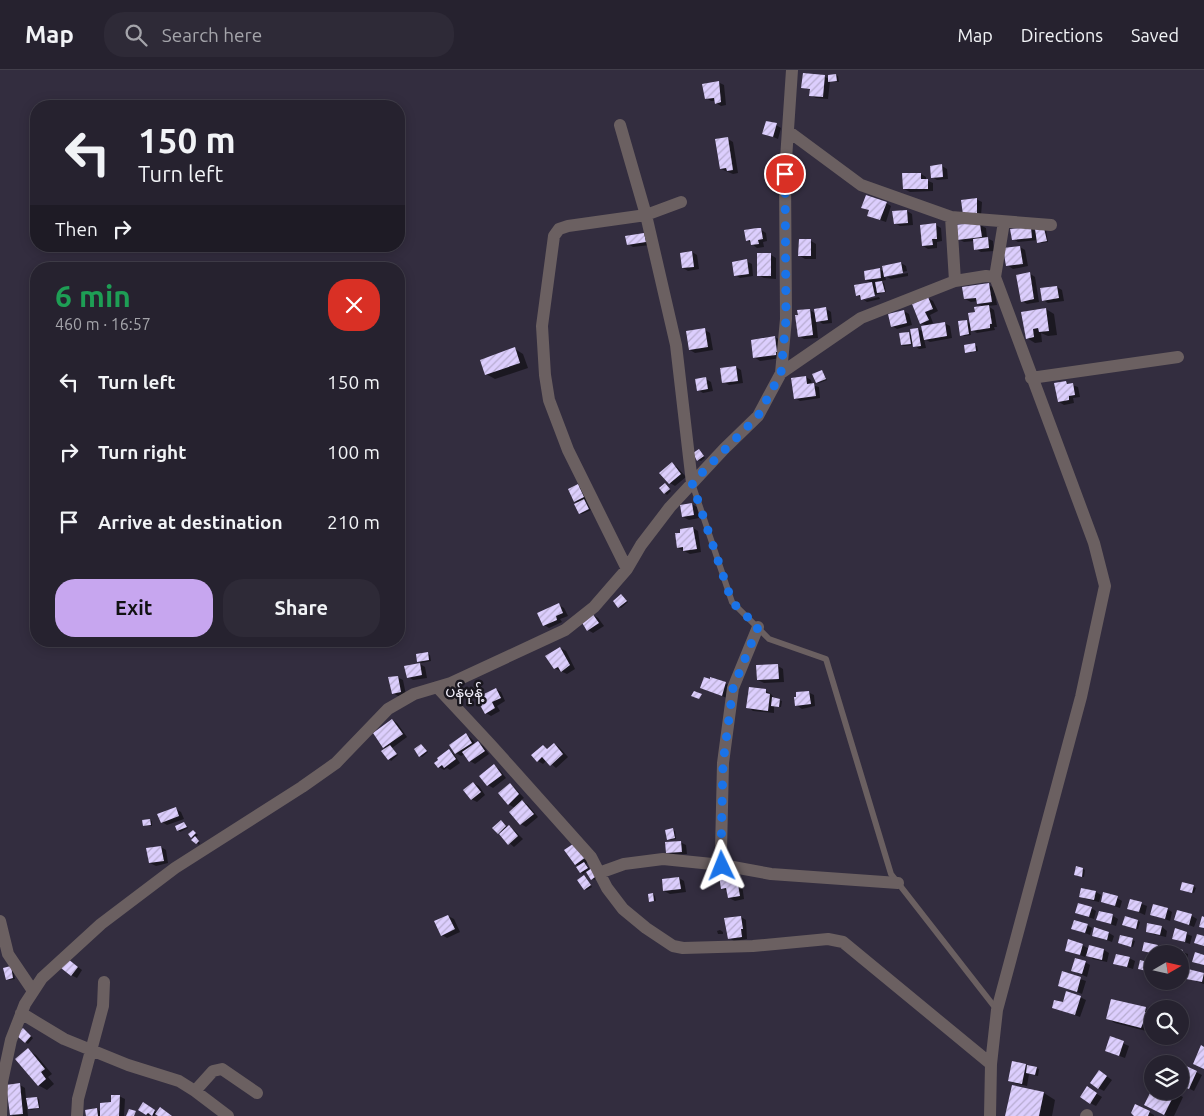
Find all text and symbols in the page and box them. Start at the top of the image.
search box [104,12,454,57]
text: Map [25,21,74,48]
icon: search [122,21,150,49]
text: Search here [162,24,262,46]
text: Map [957,25,993,45]
text: Directions [1021,25,1103,45]
text: Saved [1131,25,1179,45]
icon: left [55,120,120,185]
text: 150 m [138,120,236,160]
pin [764,153,806,195]
icon: arrive [771,160,799,188]
text: Turn left [138,161,223,186]
icon: right [108,215,136,243]
text: Then [55,218,98,240]
text: 6 min [55,279,131,313]
button: close [328,279,380,331]
text: 460 m · 16:57 [55,315,151,333]
icon: left [55,368,83,396]
text: Turn left [98,371,176,393]
text: 150 m [327,371,380,393]
icon: right [55,438,83,466]
text: Turn right [98,441,186,463]
text: 100 m [327,441,380,463]
icon: arrive [55,508,83,536]
text: Arrive at destination [98,511,283,533]
text: 210 m [327,511,380,533]
button: Exit [55,579,213,637]
button: Share [223,579,380,637]
district label: ပန်မုန့် [445,682,485,704]
position arrow [695,839,747,891]
north arrow [1144,945,1189,990]
map controls [1144,945,1189,1100]
button: search [1144,1000,1189,1045]
button: layers [1144,1055,1189,1100]

